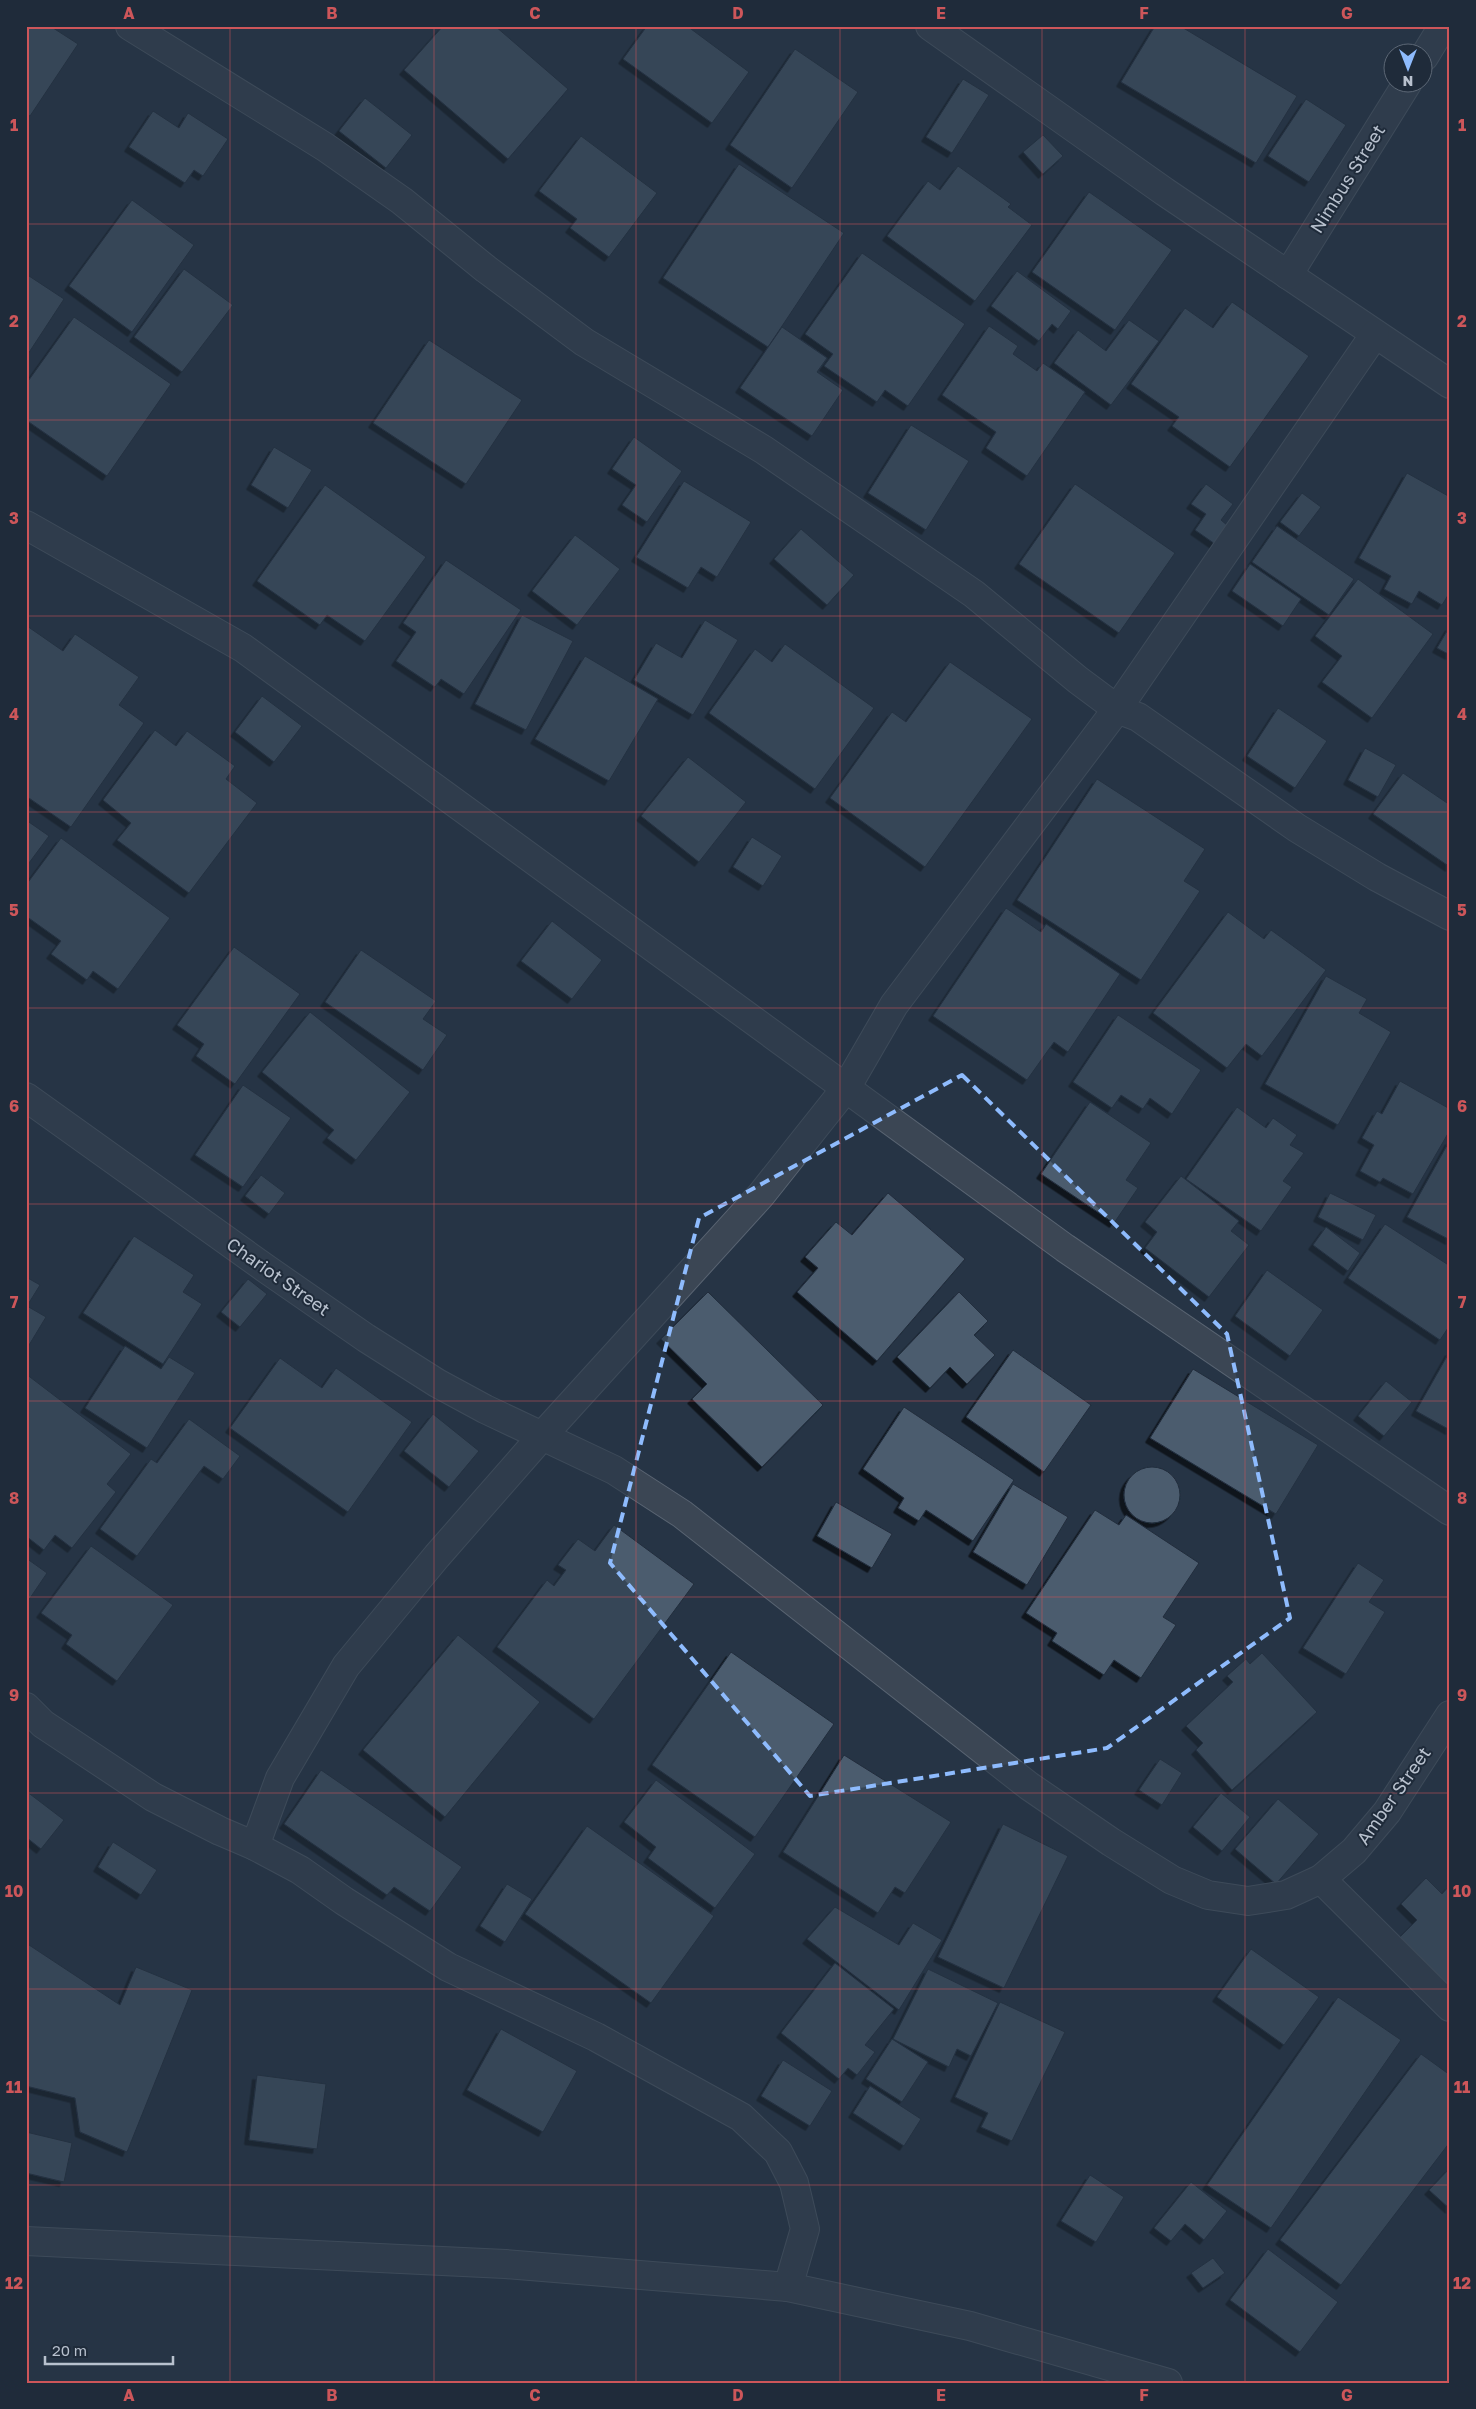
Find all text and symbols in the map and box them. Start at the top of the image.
text: A [123,3,135,23]
text: B [326,3,338,23]
text: C [529,3,541,23]
text: D [732,3,744,23]
text: E [936,3,946,23]
text: F [1139,3,1149,23]
text: G [1341,3,1353,23]
north arrow [1384,42,1434,92]
text: N [1403,73,1413,90]
text: 1 [10,115,18,135]
text: 1 [1458,115,1466,135]
street label: Nimbus Street [1305,120,1389,237]
text: 2 [9,311,19,331]
text: 2 [1457,311,1467,331]
text: 3 [9,508,19,528]
text: 3 [1457,508,1467,528]
text: 4 [9,704,19,724]
text: 4 [1457,704,1467,724]
text: 5 [9,900,19,920]
text: 5 [1457,900,1467,920]
text: 6 [9,1096,19,1116]
text: 6 [1457,1096,1467,1116]
street label: Chariot Street [223,1232,334,1320]
text: 7 [10,1292,19,1312]
text: 7 [1458,1292,1467,1312]
text: 8 [9,1488,19,1508]
text: 8 [1457,1488,1467,1508]
text: 9 [9,1685,19,1705]
text: 9 [1457,1685,1467,1705]
street label: Amber Street [1351,1742,1435,1849]
text: 10 [5,1881,23,1901]
text: 10 [1453,1881,1471,1901]
text: 11 [6,2077,22,2097]
text: 11 [1454,2077,1470,2097]
text: 12 [5,2273,23,2293]
text: 12 [1453,2273,1471,2293]
scale bar [45,2334,172,2366]
text: 20 m [52,2341,87,2359]
text: A [123,2385,135,2405]
text: B [326,2385,338,2405]
text: C [529,2385,541,2405]
text: D [732,2385,744,2405]
text: E [936,2385,946,2405]
text: F [1139,2385,1149,2405]
text: G [1341,2385,1353,2405]

